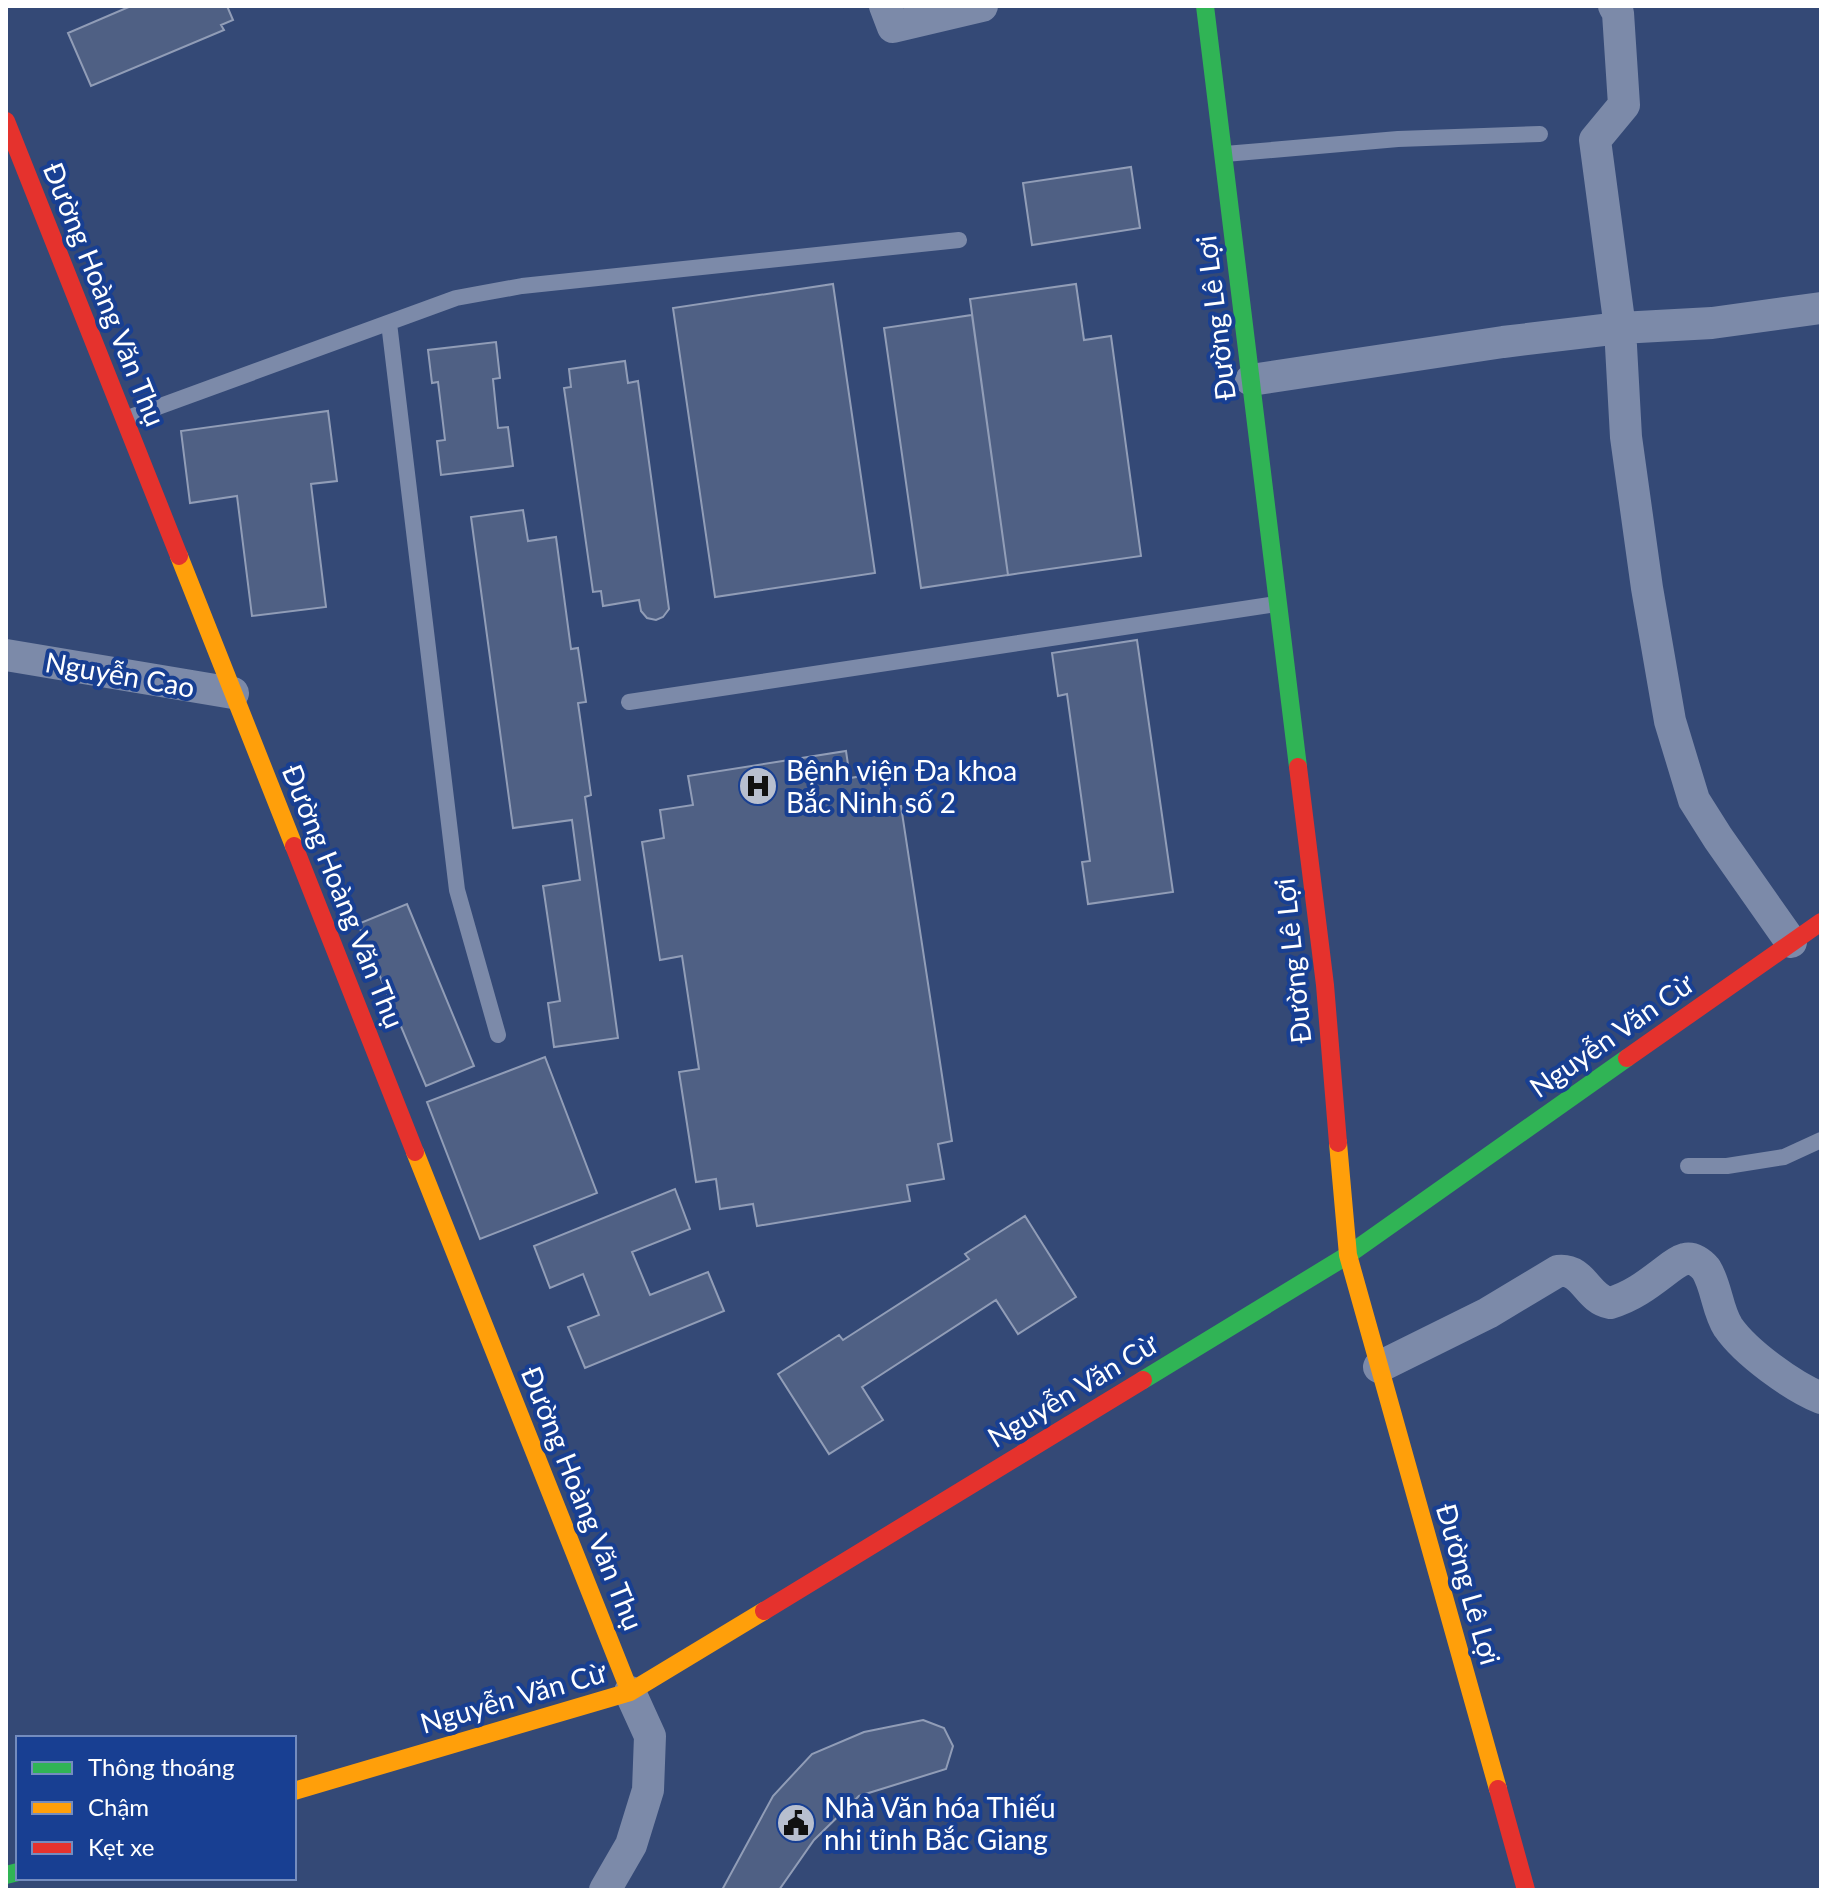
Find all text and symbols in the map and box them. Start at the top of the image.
street label: Đường Hoàng Văn Thụ [37,157,173,431]
street label: Đường Lê Lợi [1188,234,1242,402]
street label: Nguyễn Cao [43,644,197,704]
place label: Bệnh viện Đa khoa Bắc Ninh số 2 [786,753,1017,819]
street label: Đường Hoàng Văn Thụ [276,759,412,1033]
hospital icon: Bệnh viện Đa khoa Bắc Ninh số 2 [737,765,779,807]
street label: Đường Lê Lợi [1266,877,1318,1045]
street label: Nguyễn Văn Cừ [1523,965,1700,1104]
street label: Nguyễn Văn Cừ [981,1325,1164,1454]
street label: Đường Hoàng Văn Thụ [515,1361,651,1635]
street label: Đường Lê Lợi [1430,1500,1508,1668]
street label: Nguyễn Văn Cừ [416,1654,611,1740]
legend [16,1736,296,1880]
text: Thông thoáng [88,1752,234,1781]
place label: Nhà Văn hóa Thiếu nhi tỉnh Bắc Giang [824,1790,1056,1856]
text: Chậm [88,1792,149,1821]
public building icon: Nhà Văn hóa Thiếu nhi tỉnh Bắc Giang [775,1802,817,1844]
text: Kẹt xe [88,1832,154,1861]

